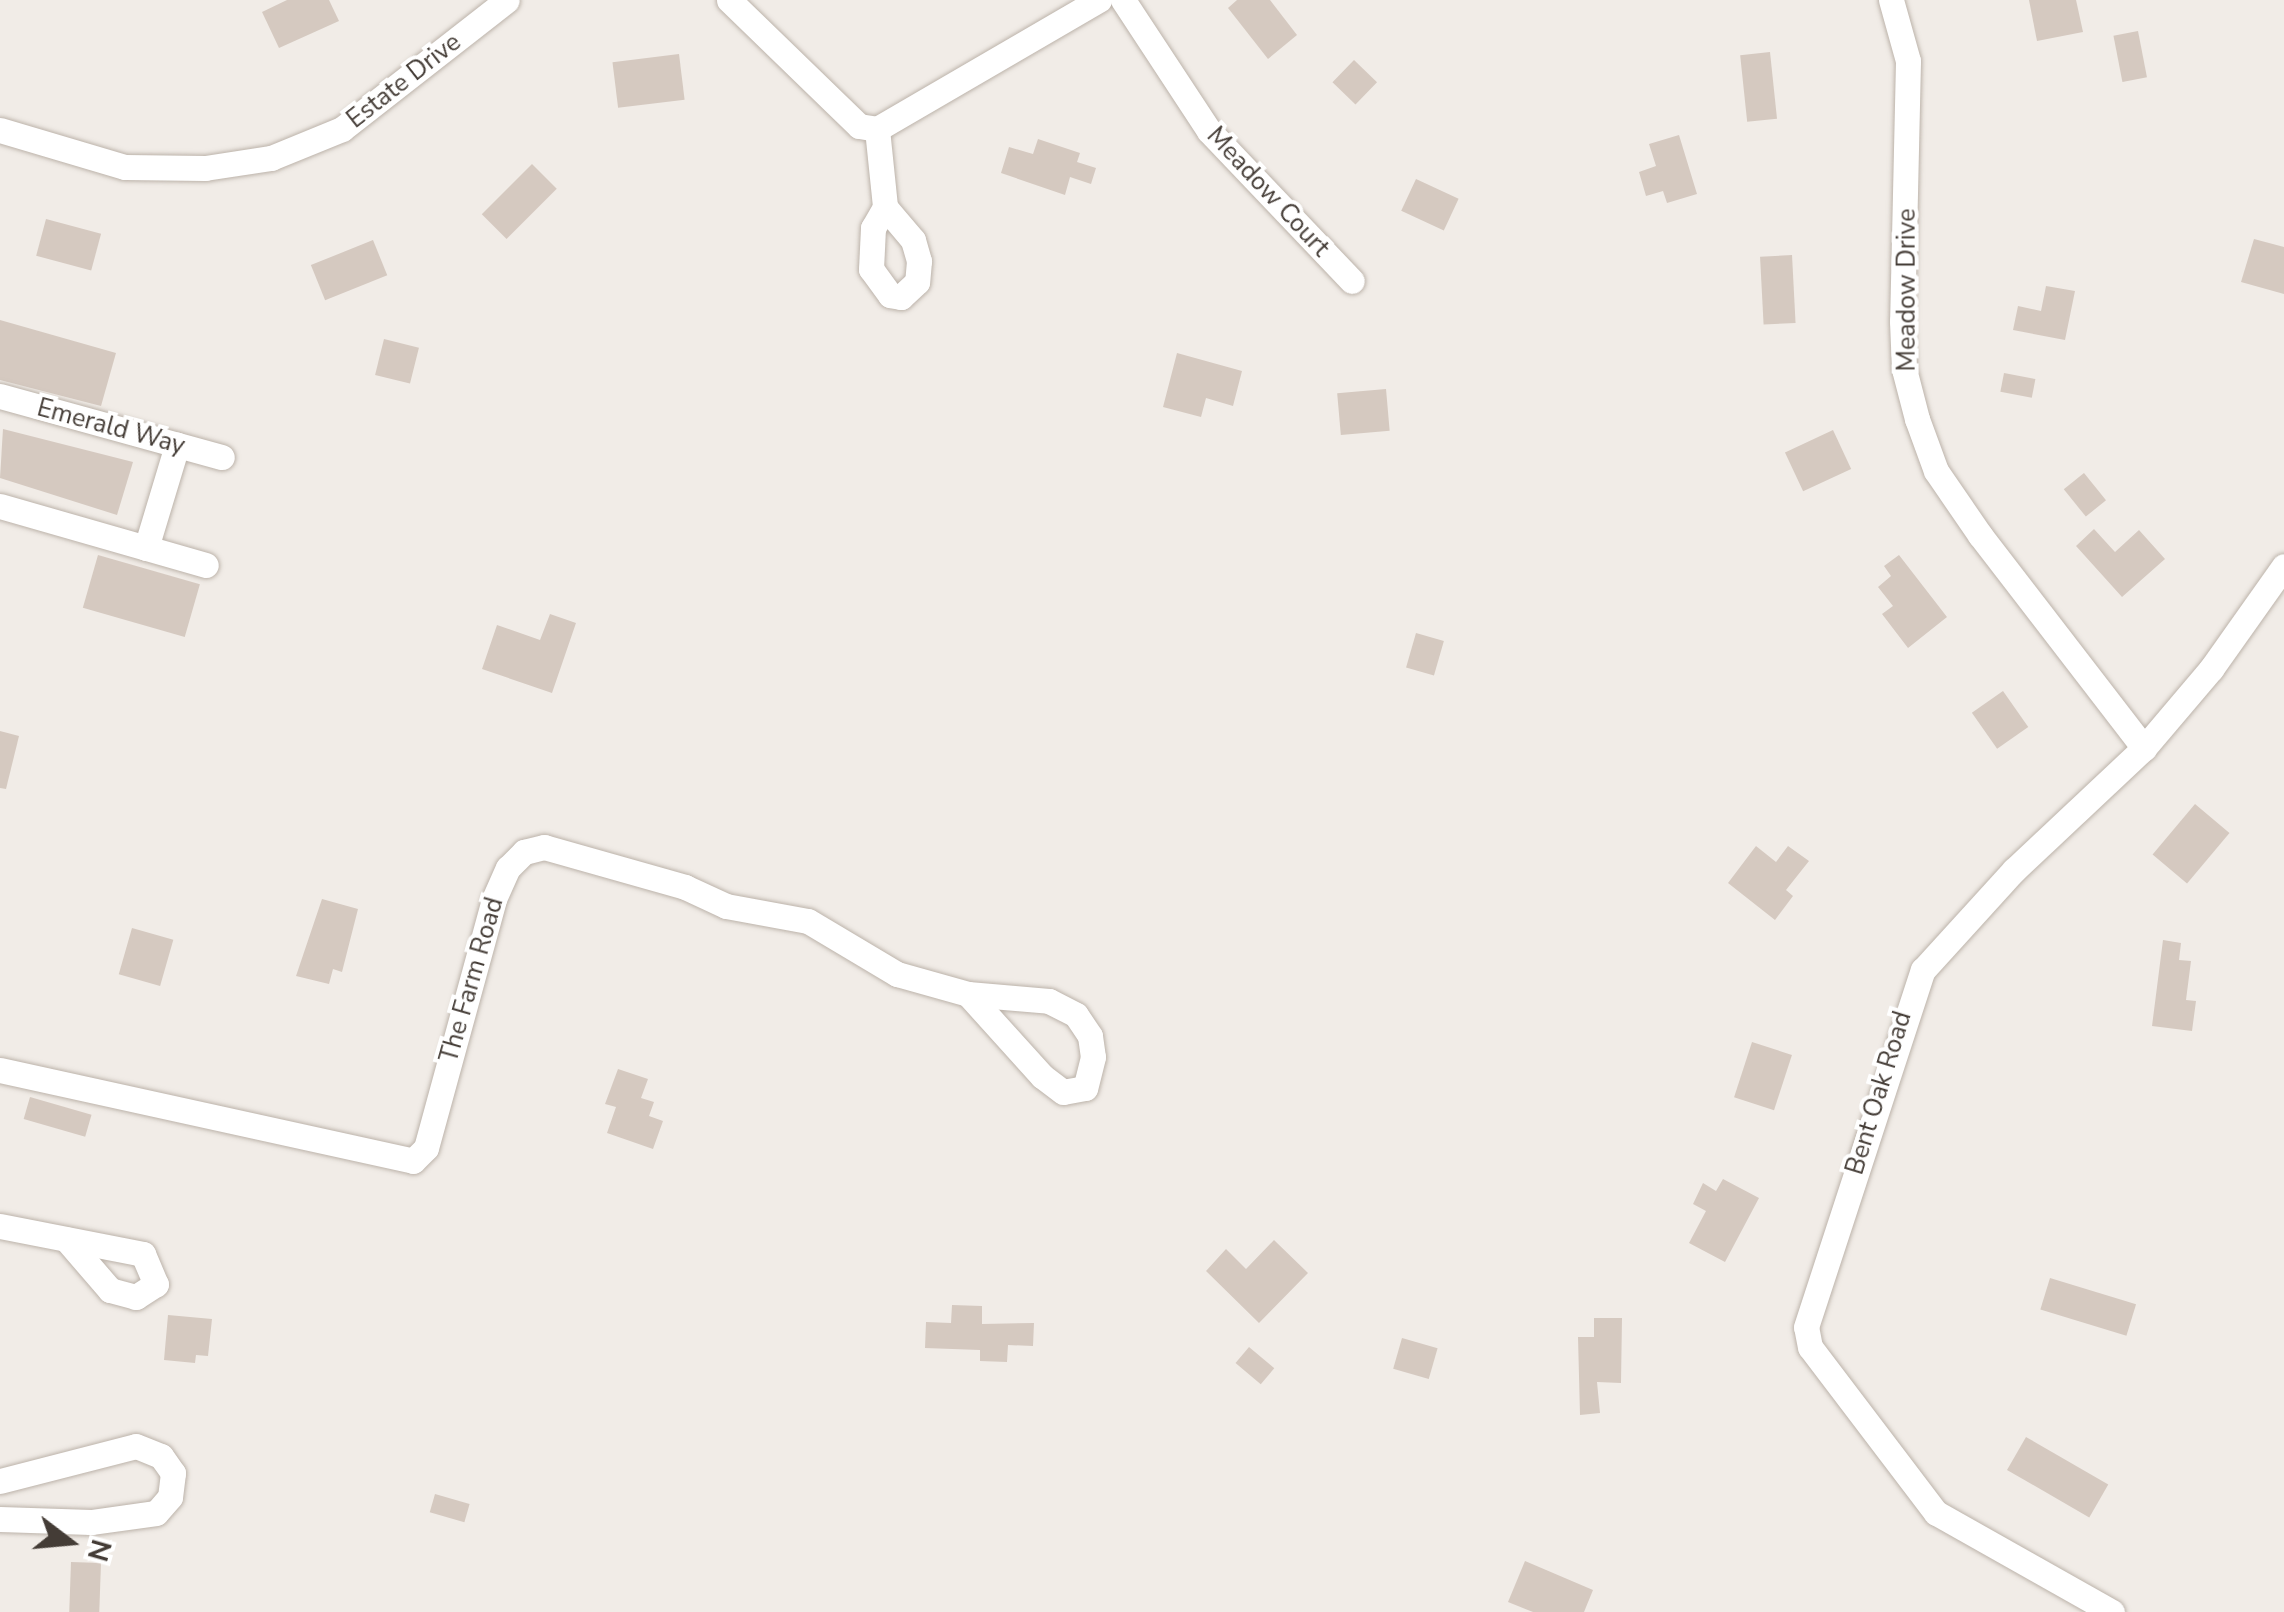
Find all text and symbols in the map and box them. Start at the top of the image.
street label: Estate Drive [341,27,467,135]
street label: Meadow Court [1200,121,1336,263]
street label: Meadow Drive [1892,209,1922,371]
street label: Emerald Way [34,393,188,461]
street label: The Farm Road [434,894,510,1066]
street label: Bent Oak Road [1840,1008,1918,1178]
north arrow [20,1492,120,1592]
text: N [78,1535,120,1566]

